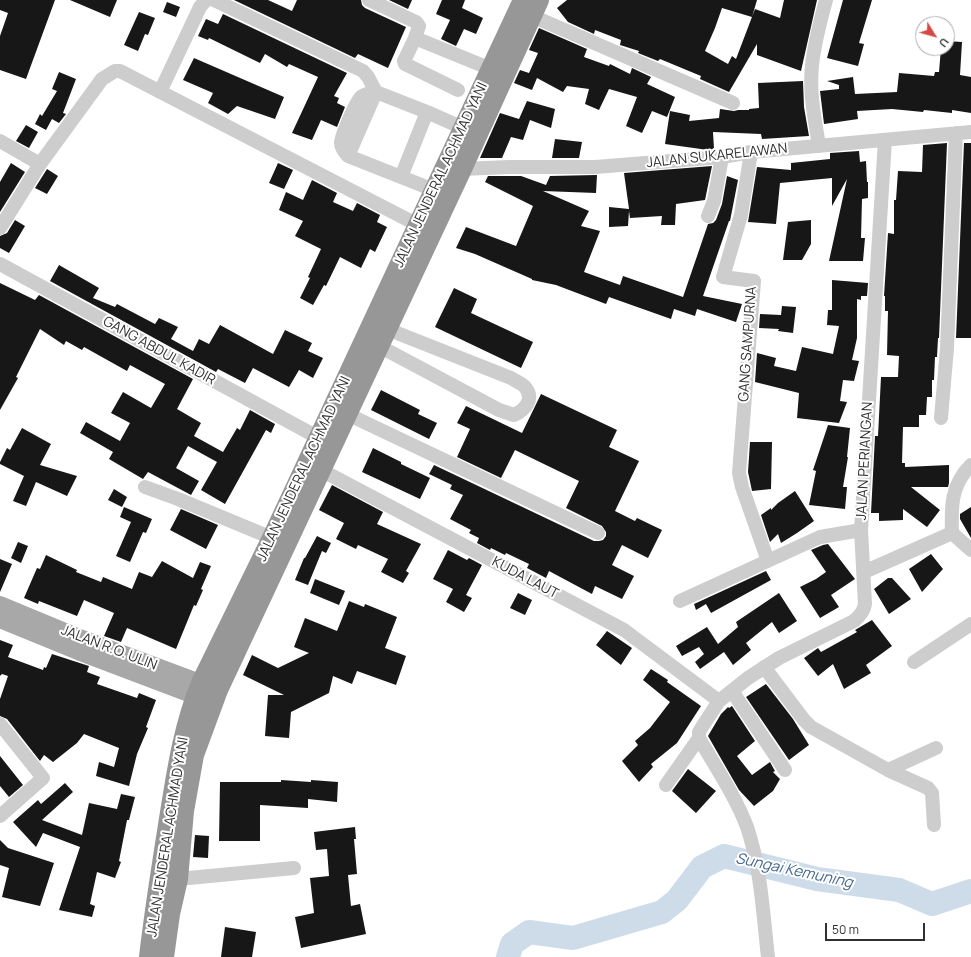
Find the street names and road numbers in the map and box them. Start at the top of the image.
street label: JALAN JENDERAL ACHMAD YANI [391,80,491,270]
street label: JALAN SUKARELAWAN [646,140,788,172]
street label: GANG SAMPURNA [736,286,760,402]
street label: GANG ABDUL KADIR [100,313,218,389]
street label: JALAN JENDERAL ACHMAD YANI [254,374,354,564]
street label: JALAN PERIANGAN [854,401,876,521]
street label: KUDA LAUT [489,553,561,603]
street label: JALAN R.O. ULIN [59,622,159,674]
street label: JALAN JENDERAL ACHMAD YANI [144,736,192,938]

